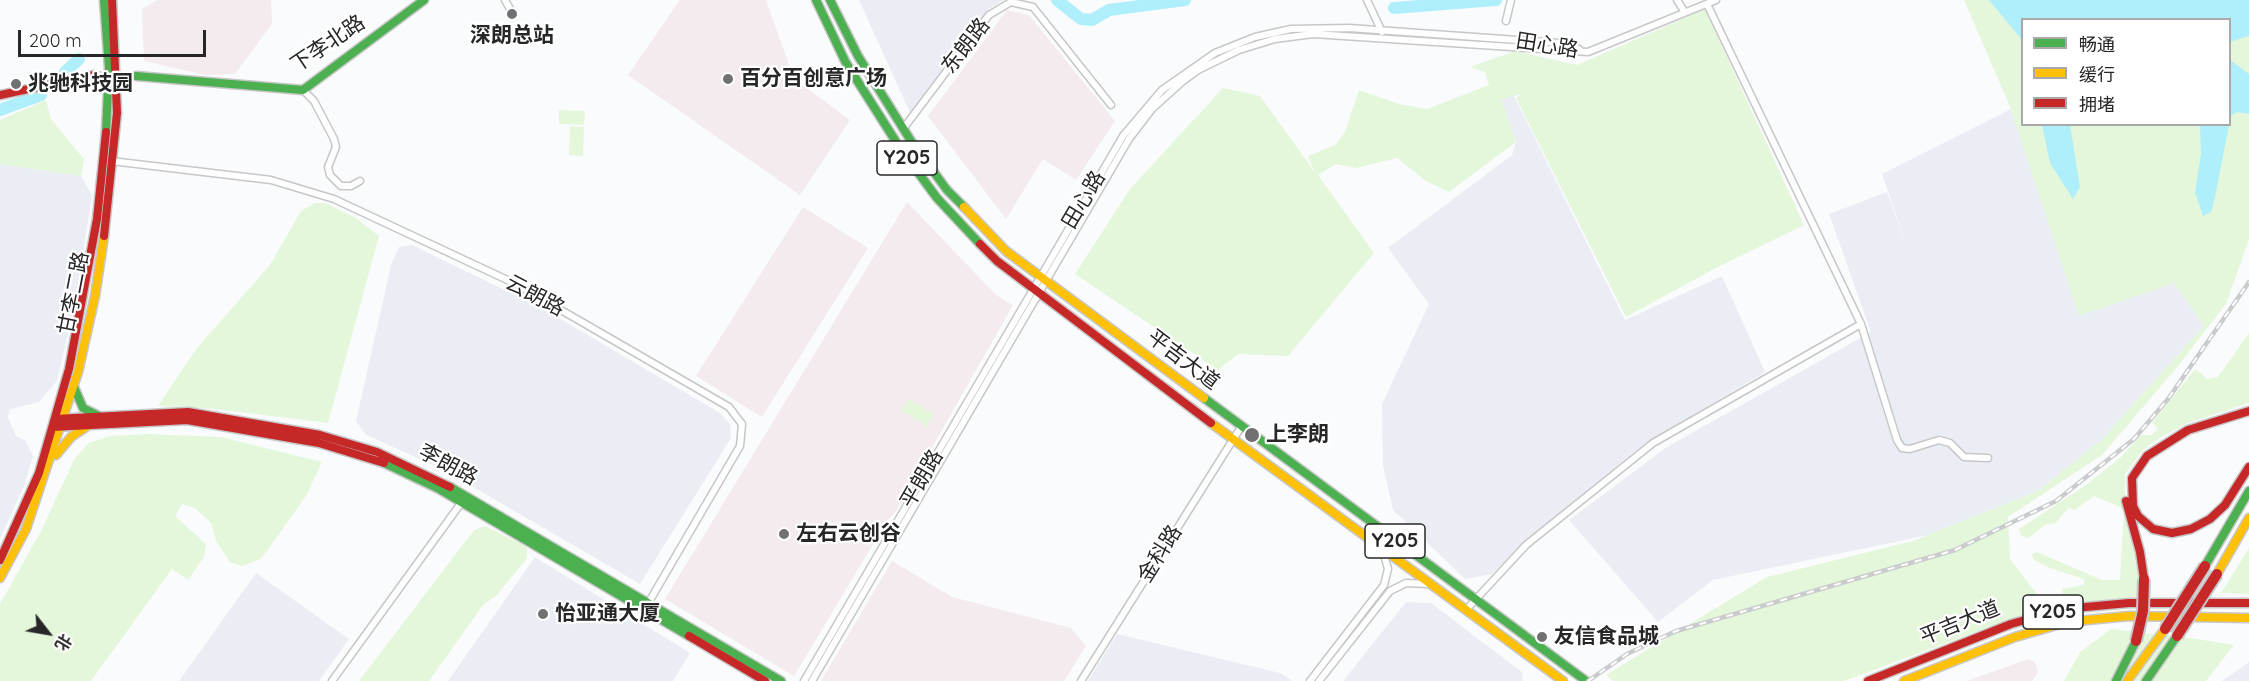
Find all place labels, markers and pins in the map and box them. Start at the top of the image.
marker: 深朗总站 [505,7,519,21]
place label: 深朗总站 [470,23,554,49]
place label: 百分百创意广场 [740,66,887,92]
place label: 兆驰科技园 [28,71,133,97]
marker: 百分百创意广场 [721,72,735,86]
marker: 兆驰科技园 [9,77,23,91]
place label: 上李朗 [1266,422,1329,448]
marker: 上李朗 [1243,426,1261,444]
place label: 左右云创谷 [796,521,901,547]
marker: 左右云创谷 [777,527,791,541]
place label: 怡亚通大厦 [555,601,660,627]
marker: 怡亚通大厦 [536,607,550,621]
place label: 友信食品城 [1554,624,1659,650]
marker: 友信食品城 [1535,630,1549,644]

